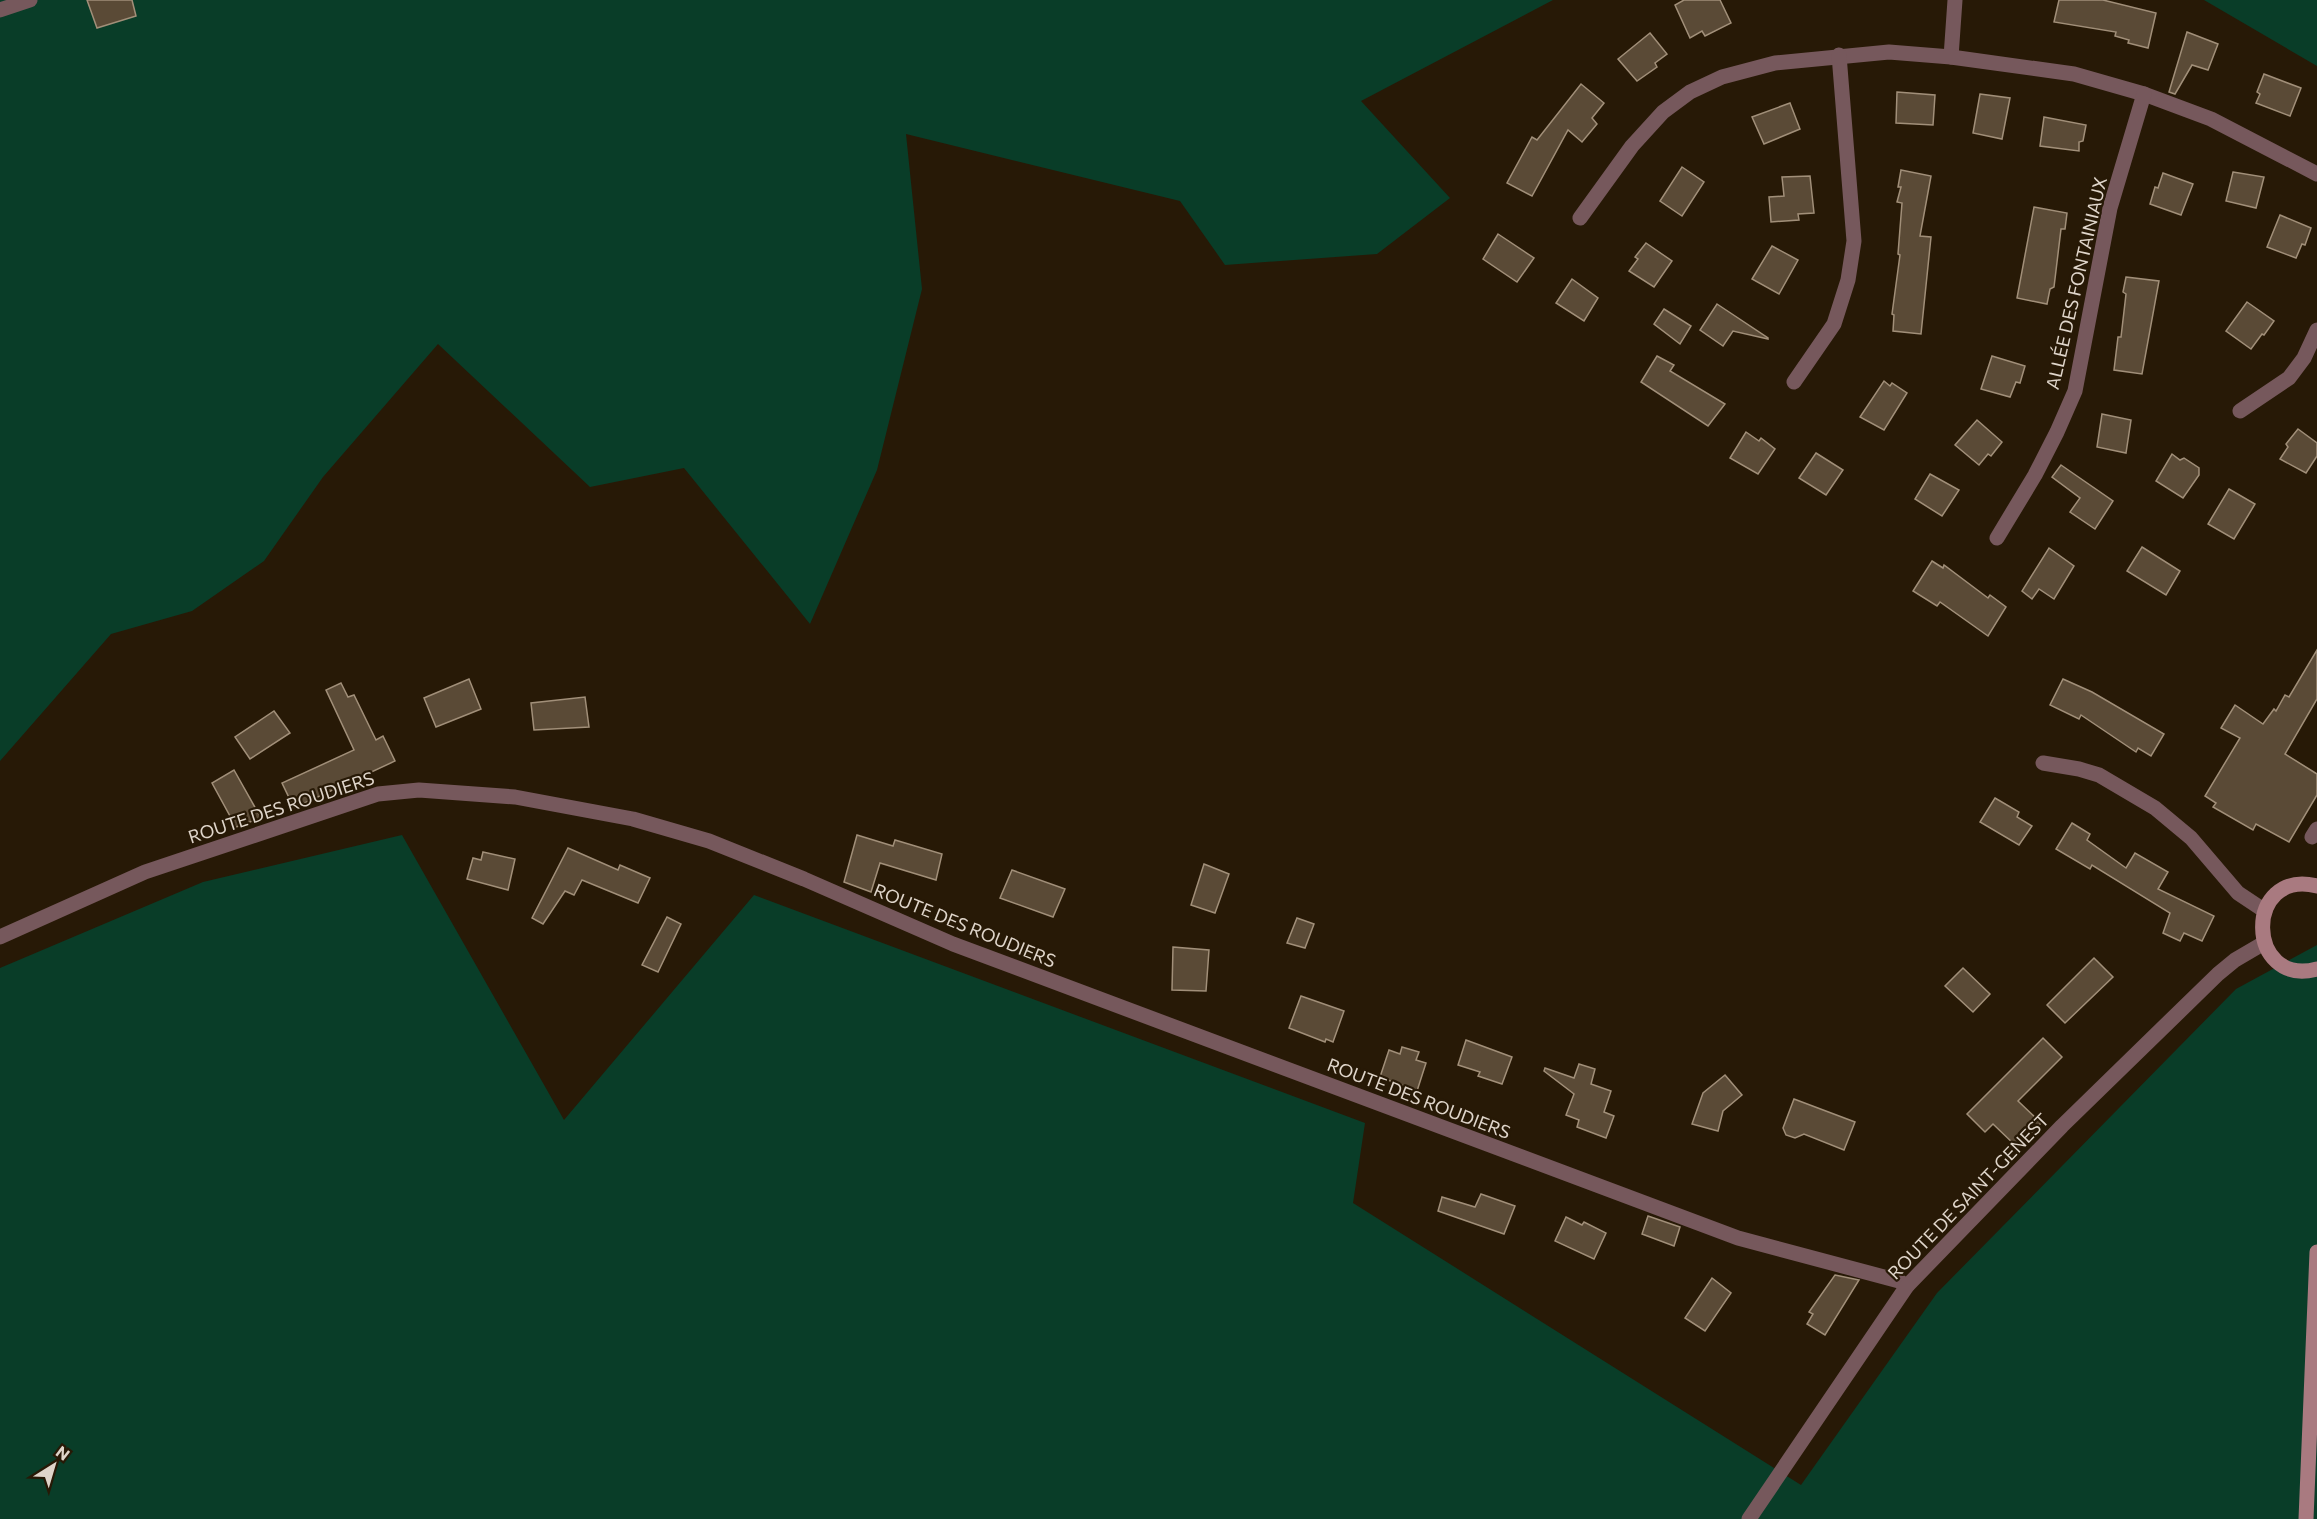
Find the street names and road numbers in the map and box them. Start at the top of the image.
street label: ALLÉE DES FONTAINIAUX [2041,174,2111,392]
street label: ROUTE DES ROUDIERS [185,766,377,848]
street label: ROUTE DES ROUDIERS [871,878,1059,972]
street label: ROUTE DES ROUDIERS [1324,1053,1514,1143]
street label: ROUTE DE SAINT-GENEST [1883,1108,2053,1284]

